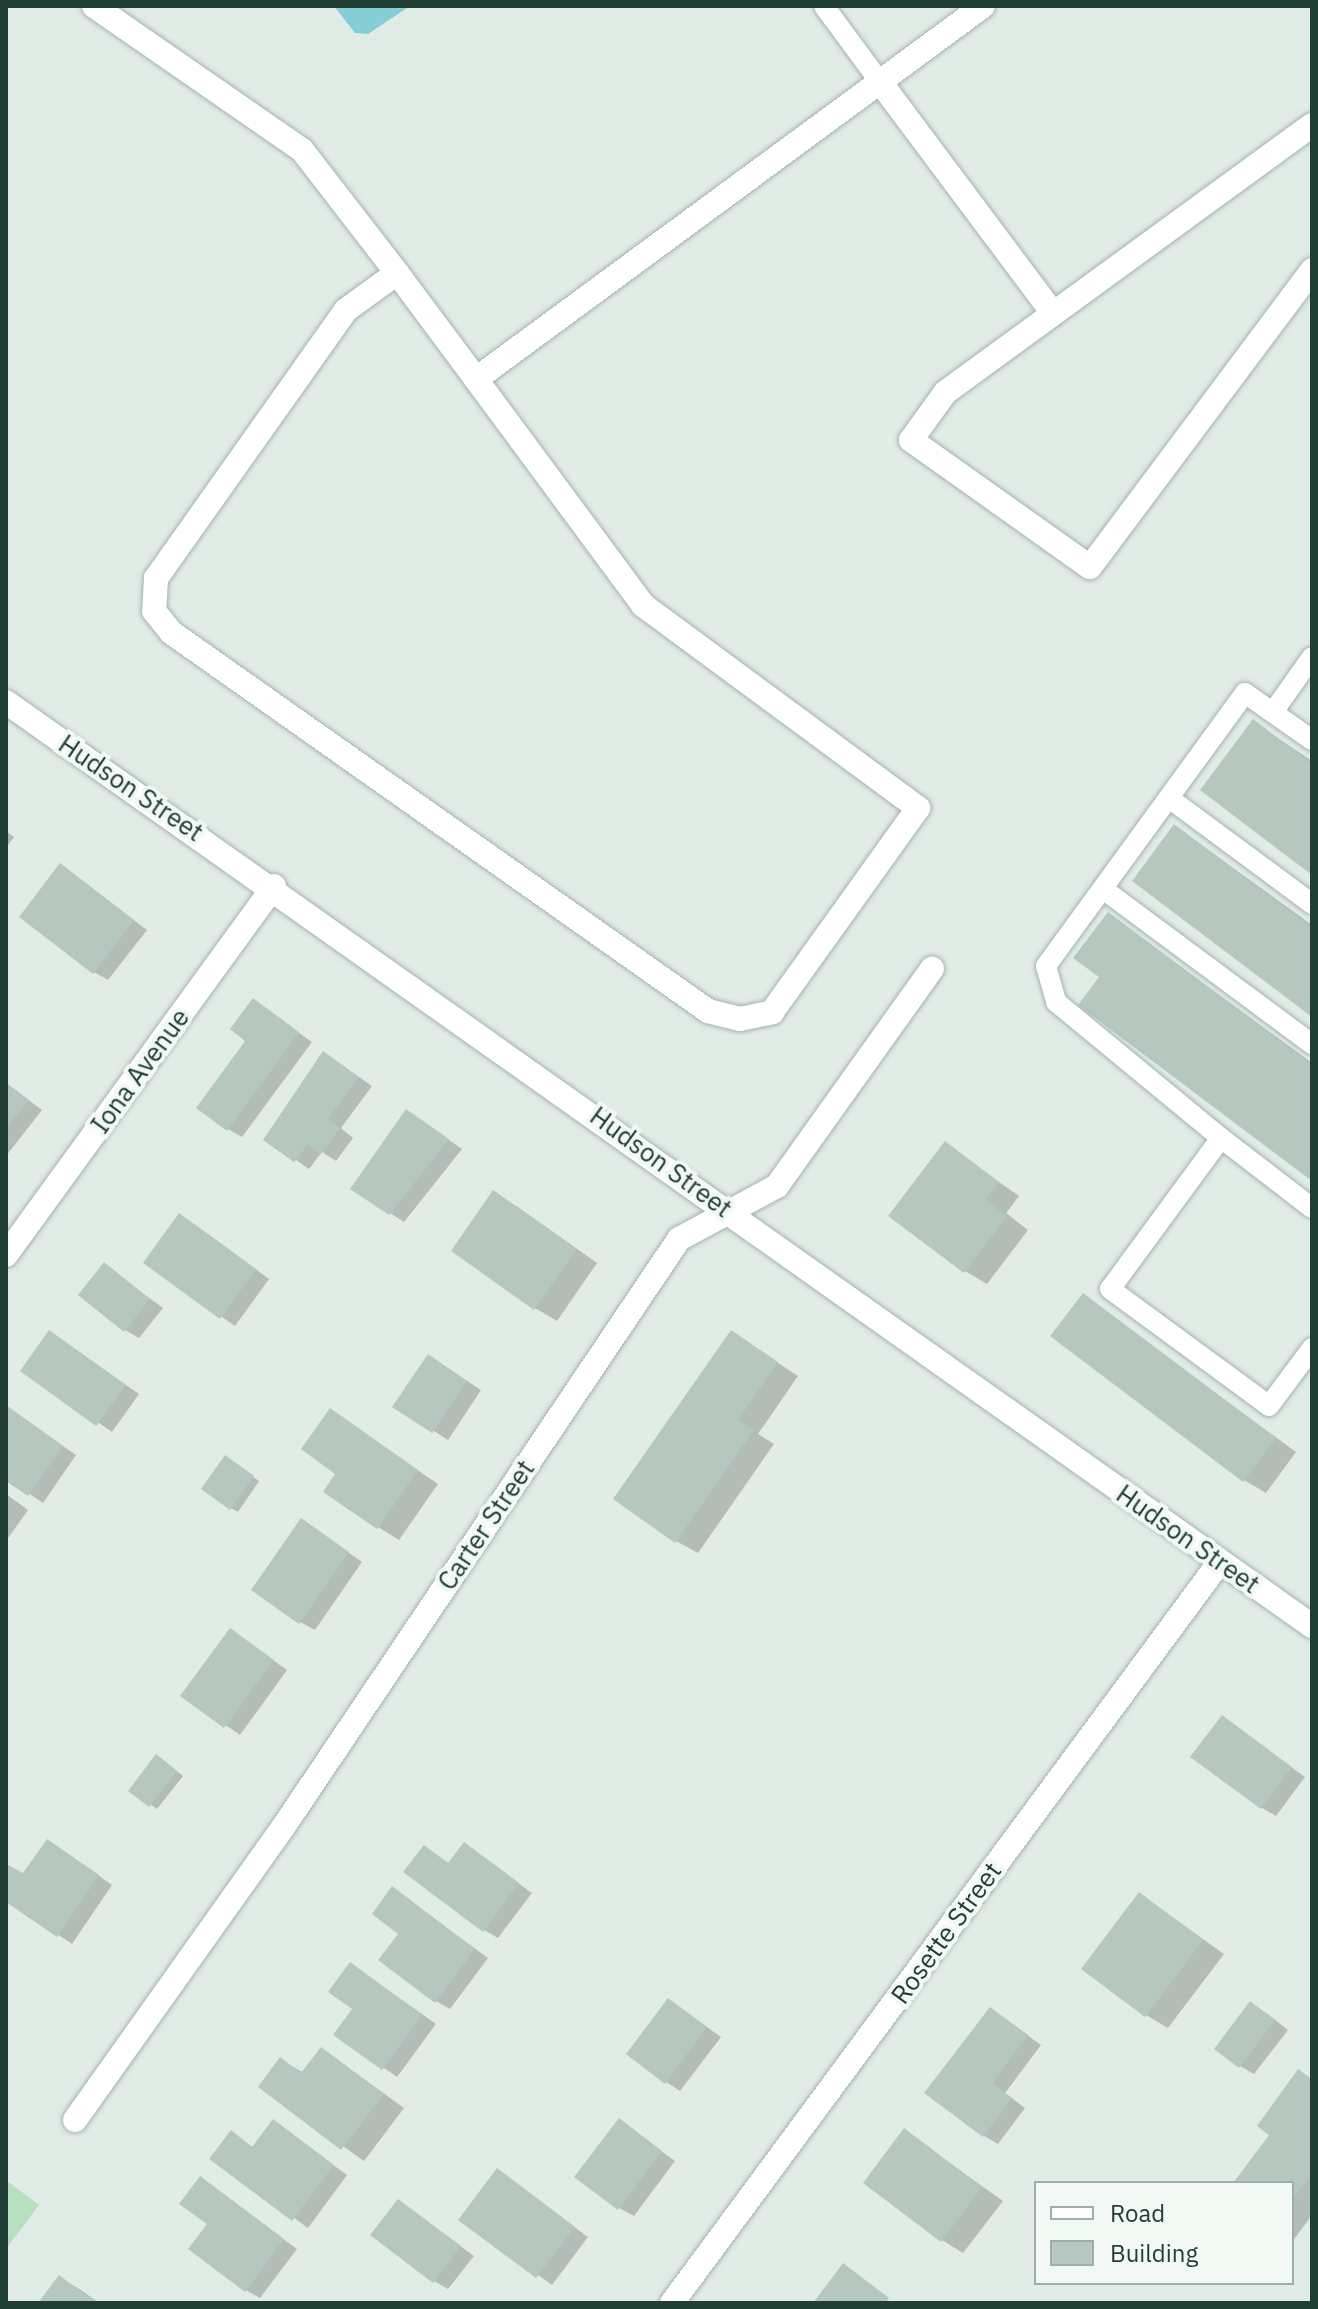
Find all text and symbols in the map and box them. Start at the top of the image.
street label: Hudson Street [53,728,209,848]
street label: Iona Avenue [84,1003,196,1139]
street label: Hudson Street [584,1100,738,1224]
street label: Carter Street [431,1454,541,1596]
street label: Hudson Street [1110,1478,1266,1600]
street label: Rosette Street [884,1856,1008,2010]
legend [1034,2181,1294,2285]
text: Road [1110,2197,1165,2229]
text: Building [1110,2237,1198,2269]

